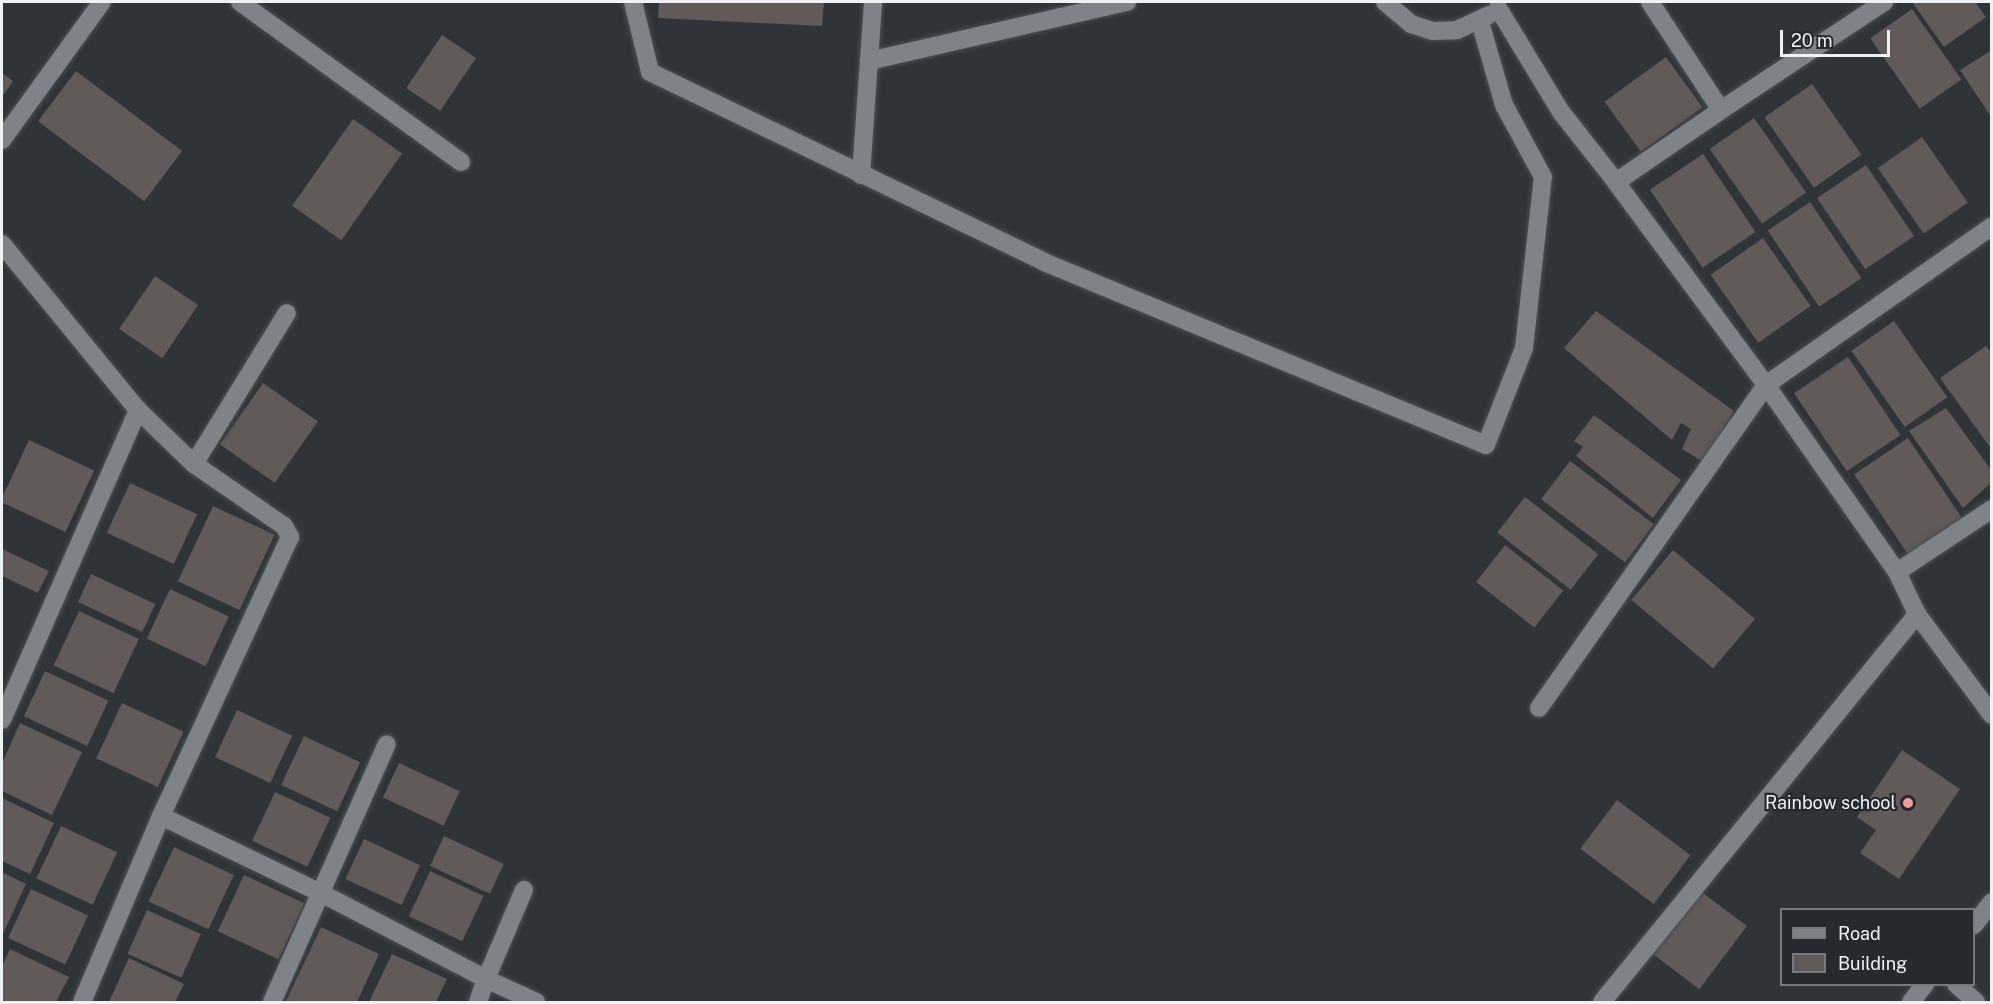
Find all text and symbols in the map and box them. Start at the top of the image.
scale bar [1783,18,1892,56]
text: 20 m [1791,30,1833,51]
place label: Rainbow school [1765,792,1896,814]
marker: Rainbow school [1901,796,1915,810]
legend [1780,908,1975,986]
text: Road [1838,923,1881,944]
text: Building [1838,953,1907,974]

